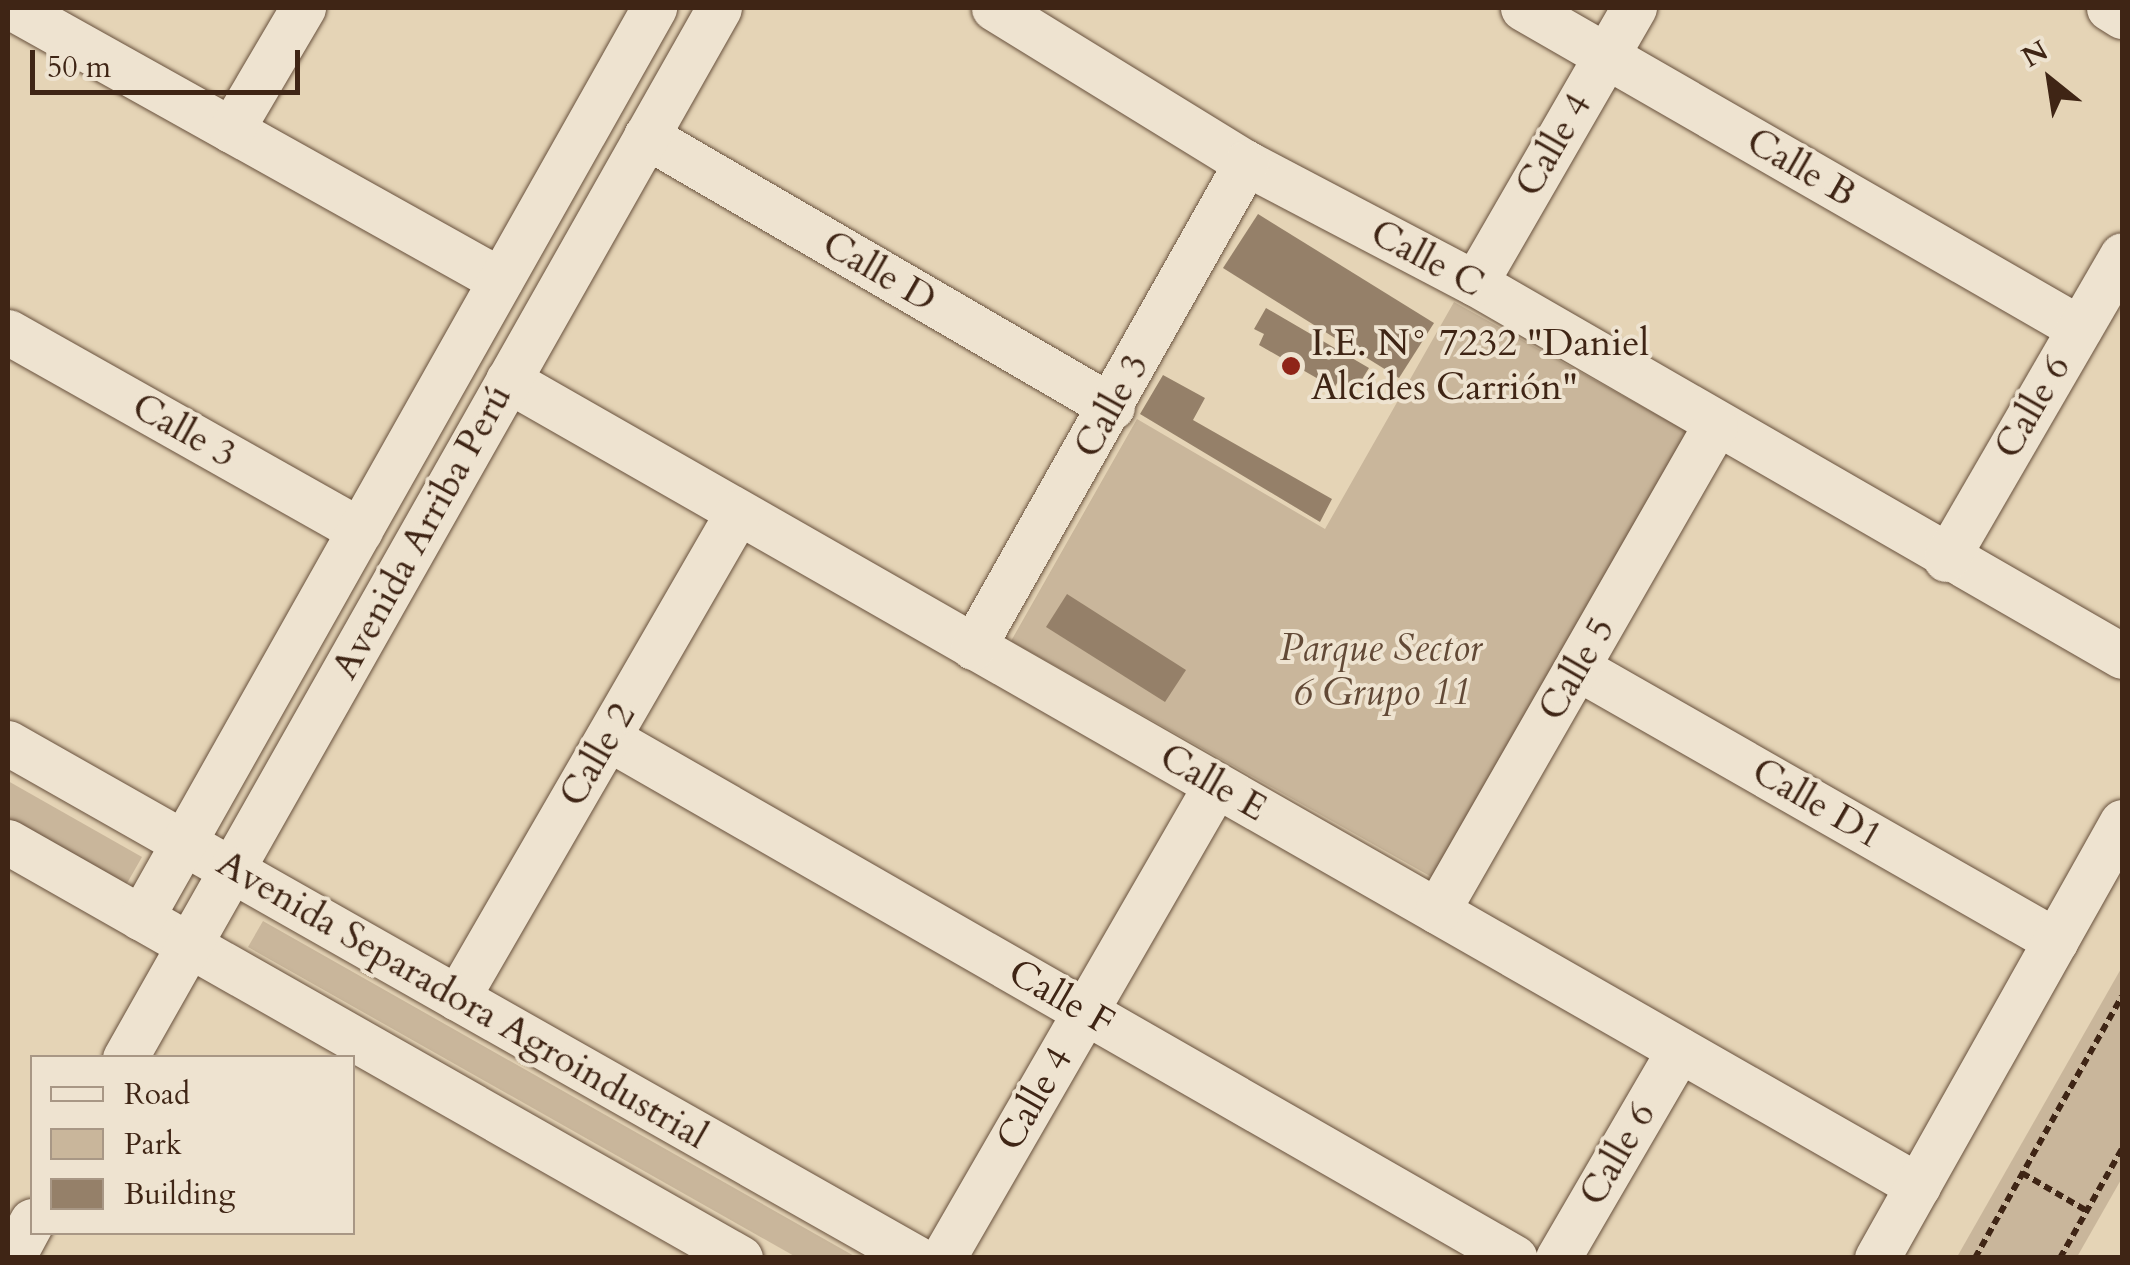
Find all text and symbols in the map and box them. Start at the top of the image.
scale bar [35,30,305,92]
north arrow [2000,30,2100,130]
text: N [2015,31,2055,77]
text: 50 m [47,47,111,88]
street label: Calle 4 [1506,85,1602,205]
street label: Calle B [1738,119,1864,217]
street label: Calle C [1363,210,1491,308]
street label: Calle D [814,221,944,323]
place label: I.E. N° 7232 "Daniel Alcídes Carrión" [1311,321,1649,410]
street label: Calle 3 [1065,346,1159,466]
street label: Calle 6 [1985,347,2081,467]
marker: I.E. N° 7232 "Daniel Alcídes Carrión" [1280,355,1302,377]
street label: Avenida Arriba Perú [322,377,522,687]
street label: Calle 3 [124,384,244,478]
street label: Calle 5 [1529,609,1625,729]
park label: Parque Sector 6 Grupo 11 [1280,626,1482,716]
street label: Calle 2 [550,695,646,815]
street label: Calle E [1151,734,1275,832]
street label: Calle D1 [1744,749,1890,859]
street label: Avenida Separadora Agroindustrial [209,841,715,1159]
street label: Calle F [1000,950,1122,1046]
street label: Calle 4 [987,1039,1083,1159]
legend [30,1055,355,1235]
text: Road [124,1074,190,1115]
street label: Calle 6 [1570,1094,1666,1214]
text: Park [124,1124,182,1165]
text: Building [124,1174,235,1215]

